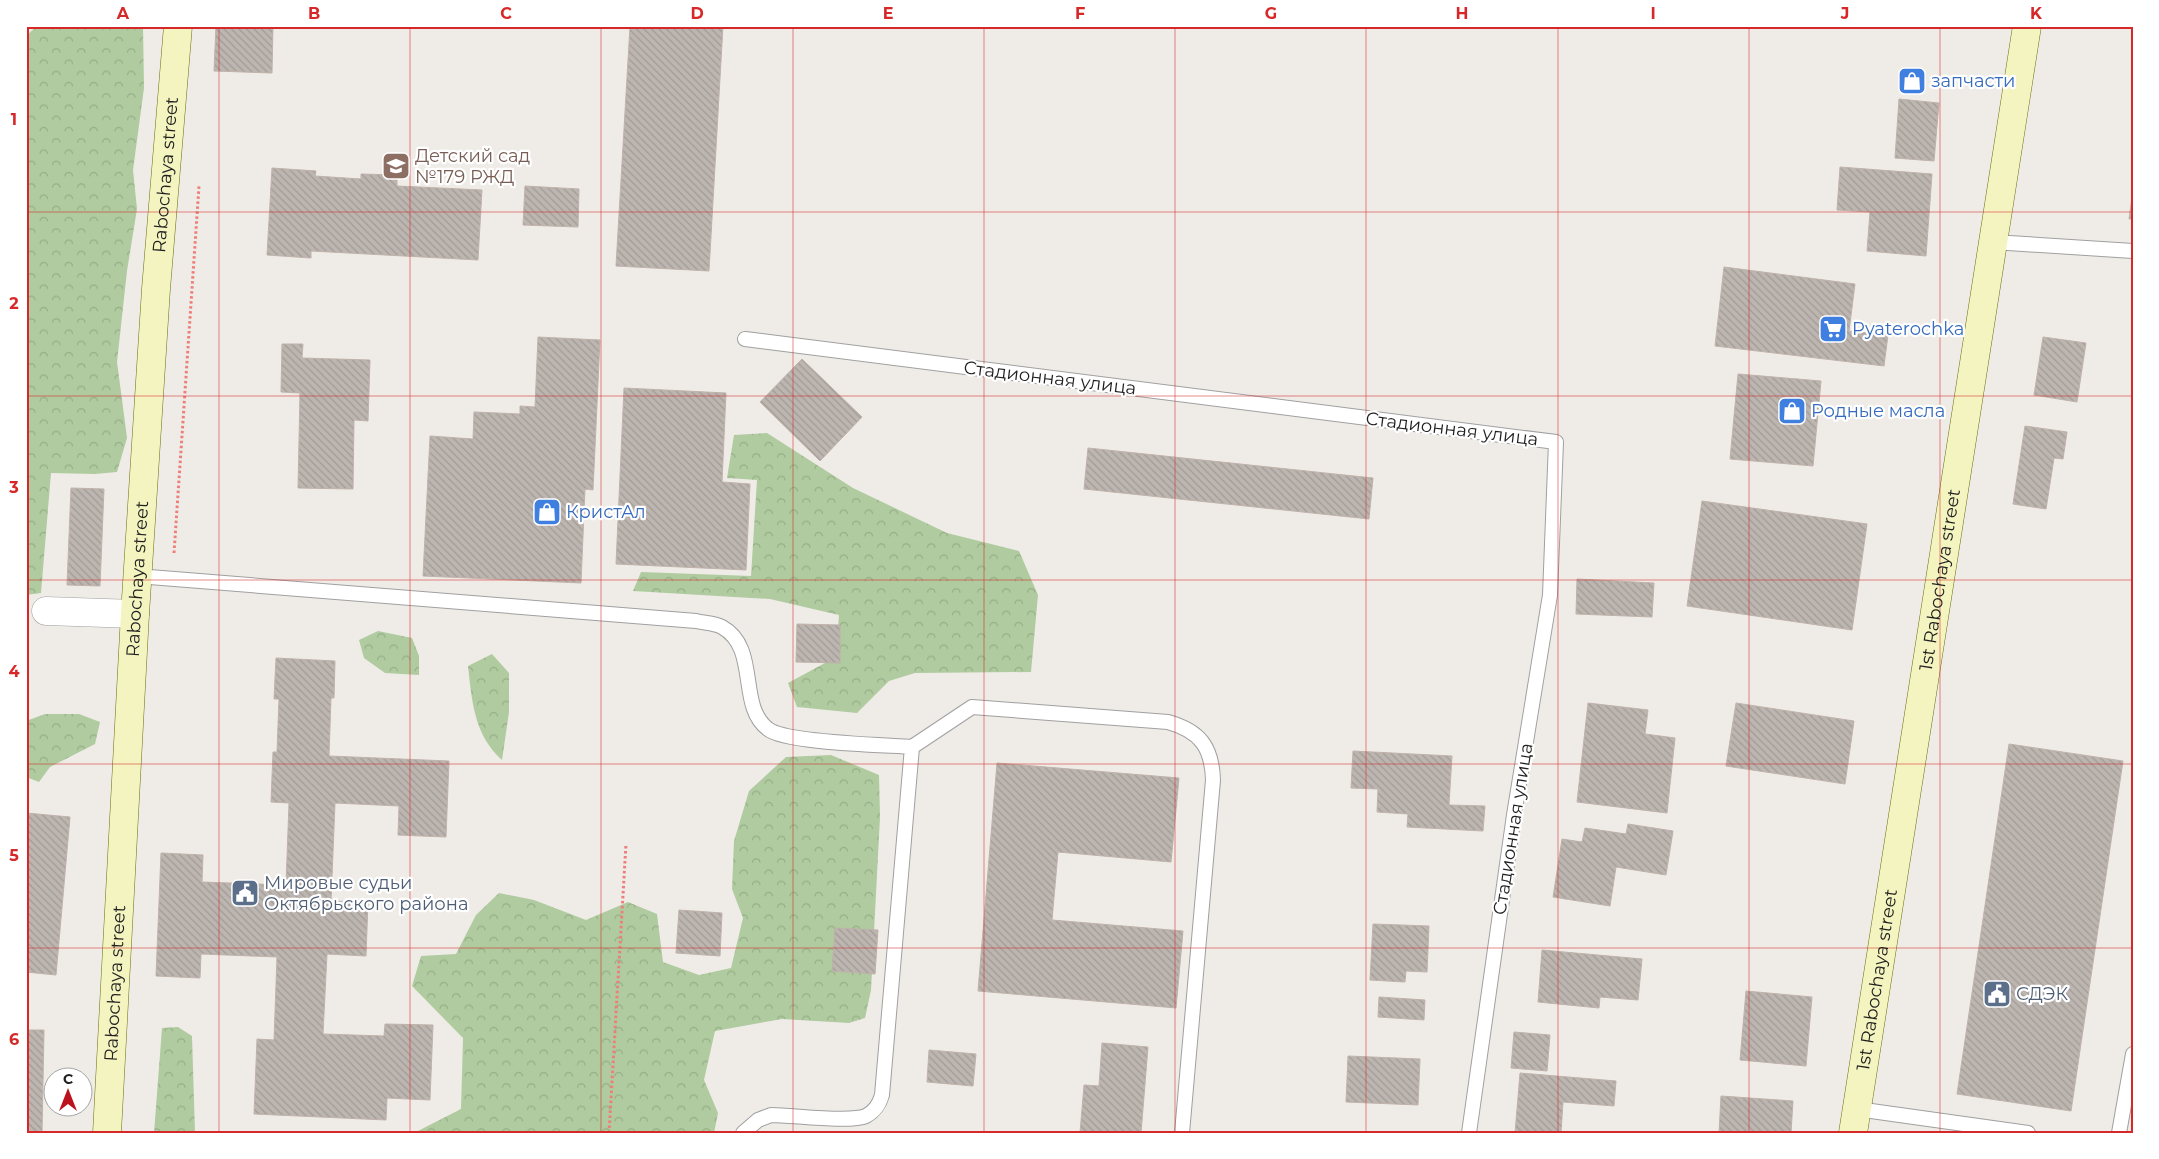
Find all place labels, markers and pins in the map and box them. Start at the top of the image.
shop icon: запчасти [1897,66,1927,96]
place label: запчасти [1931,70,2015,92]
place label: Детский сад №179 РЖД [415,145,531,188]
school or university icon: Детский сад №179 РЖД [381,151,411,181]
supermarket icon: Pyaterochka [1818,314,1848,344]
place label: Pyaterochka [1852,318,1964,340]
shop icon: Родные масла [1777,396,1807,426]
place label: Родные масла [1811,400,1945,422]
shop icon: КристАл [532,497,562,527]
place label: КристАл [566,501,646,523]
place label: Мировые судьи Октябрьского района [264,872,468,915]
public building icon: Мировые судьи Октябрьского района [230,878,260,908]
public building icon: СДЭК [1982,979,2012,1009]
place label: СДЭК [2016,983,2069,1005]

